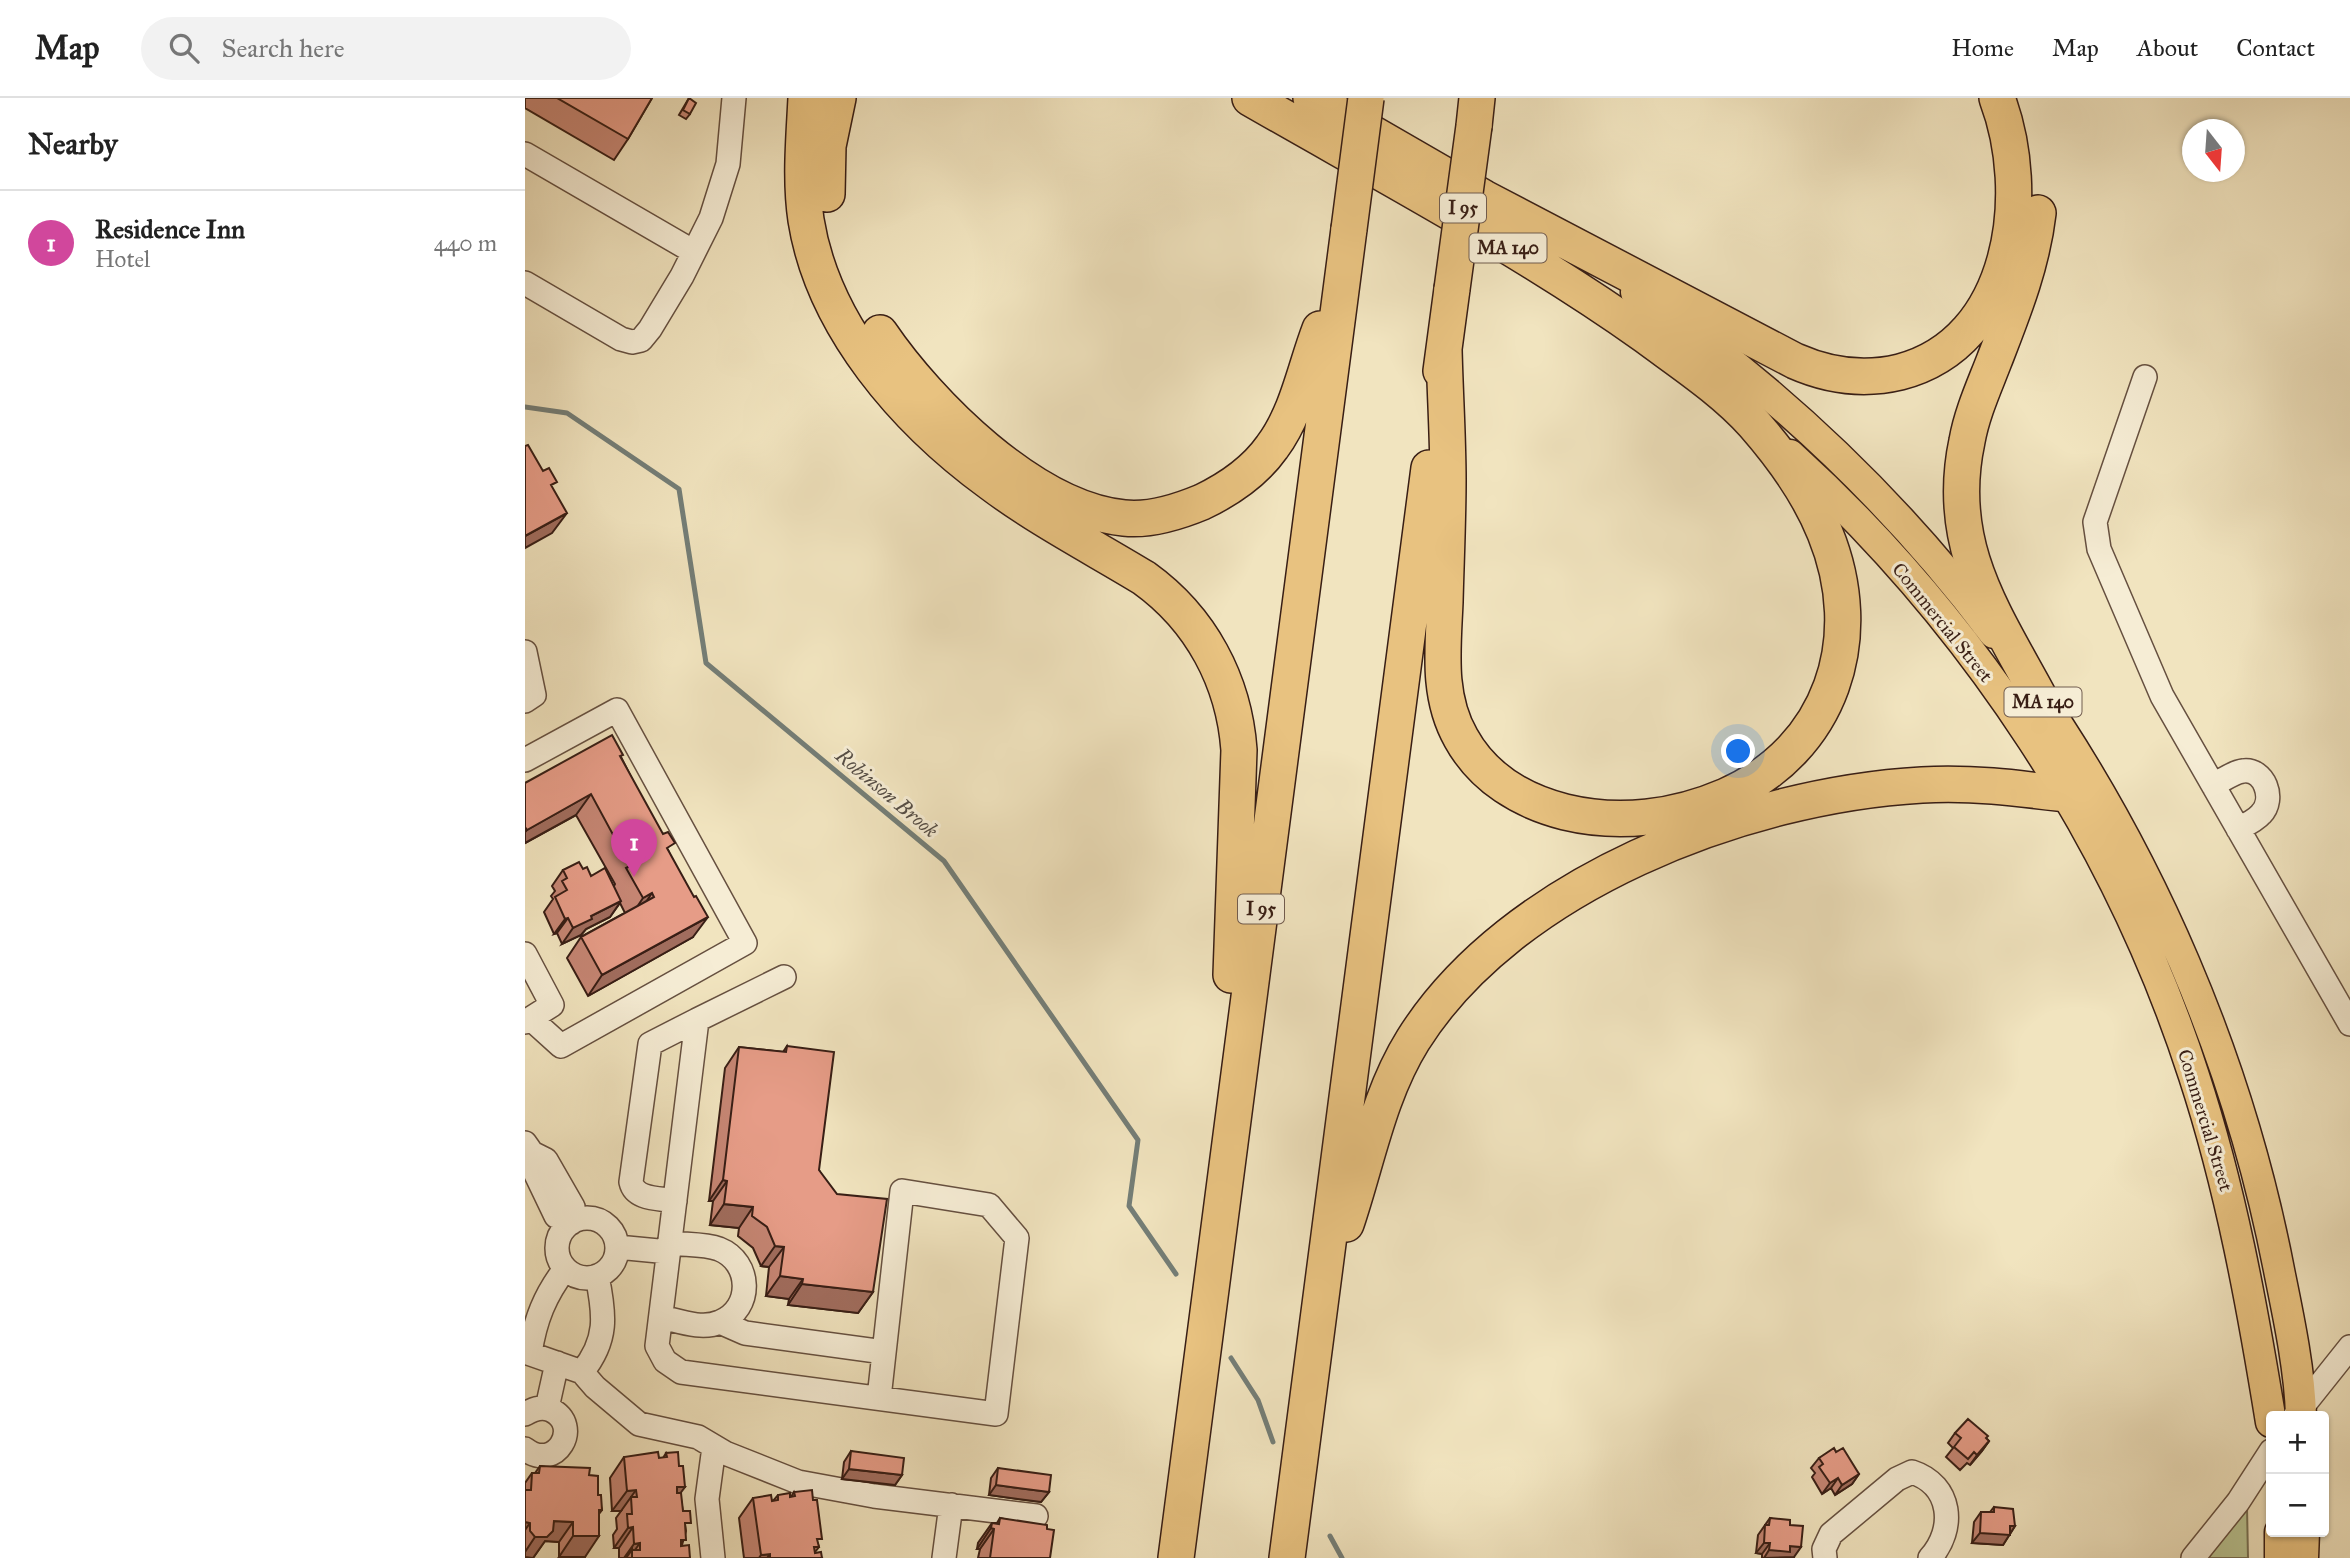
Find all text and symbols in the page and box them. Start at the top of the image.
search box [141,17,631,80]
text: Map [35,28,99,68]
icon: search [165,29,203,67]
text: Search here [221,32,345,64]
text: Home [1951,33,2014,63]
text: Map [2052,33,2099,63]
text: About [2137,33,2198,63]
text: Contact [2236,33,2315,63]
north arrow [2182,119,2245,182]
text: Nearby [28,126,118,162]
road number: I 95 [1440,194,1486,222]
text: Residence Inn [95,213,245,245]
text: 1 [46,229,56,257]
text: 440 m [434,229,497,257]
road number: MA 140 [1469,233,1546,262]
text: Hotel [95,245,150,273]
street label: Commercial Street [1887,558,1998,687]
road number: MA 140 [2005,688,2081,716]
your location [1721,734,1755,768]
water label: Robinson Brook [830,742,944,844]
pin: 1 [611,819,657,877]
road number: I 95 [1238,894,1284,924]
street label: Commercial Street [2173,1046,2238,1194]
map controls [2266,1411,2329,1537]
button: + [2266,1411,2329,1474]
button: − [2266,1474,2329,1537]

